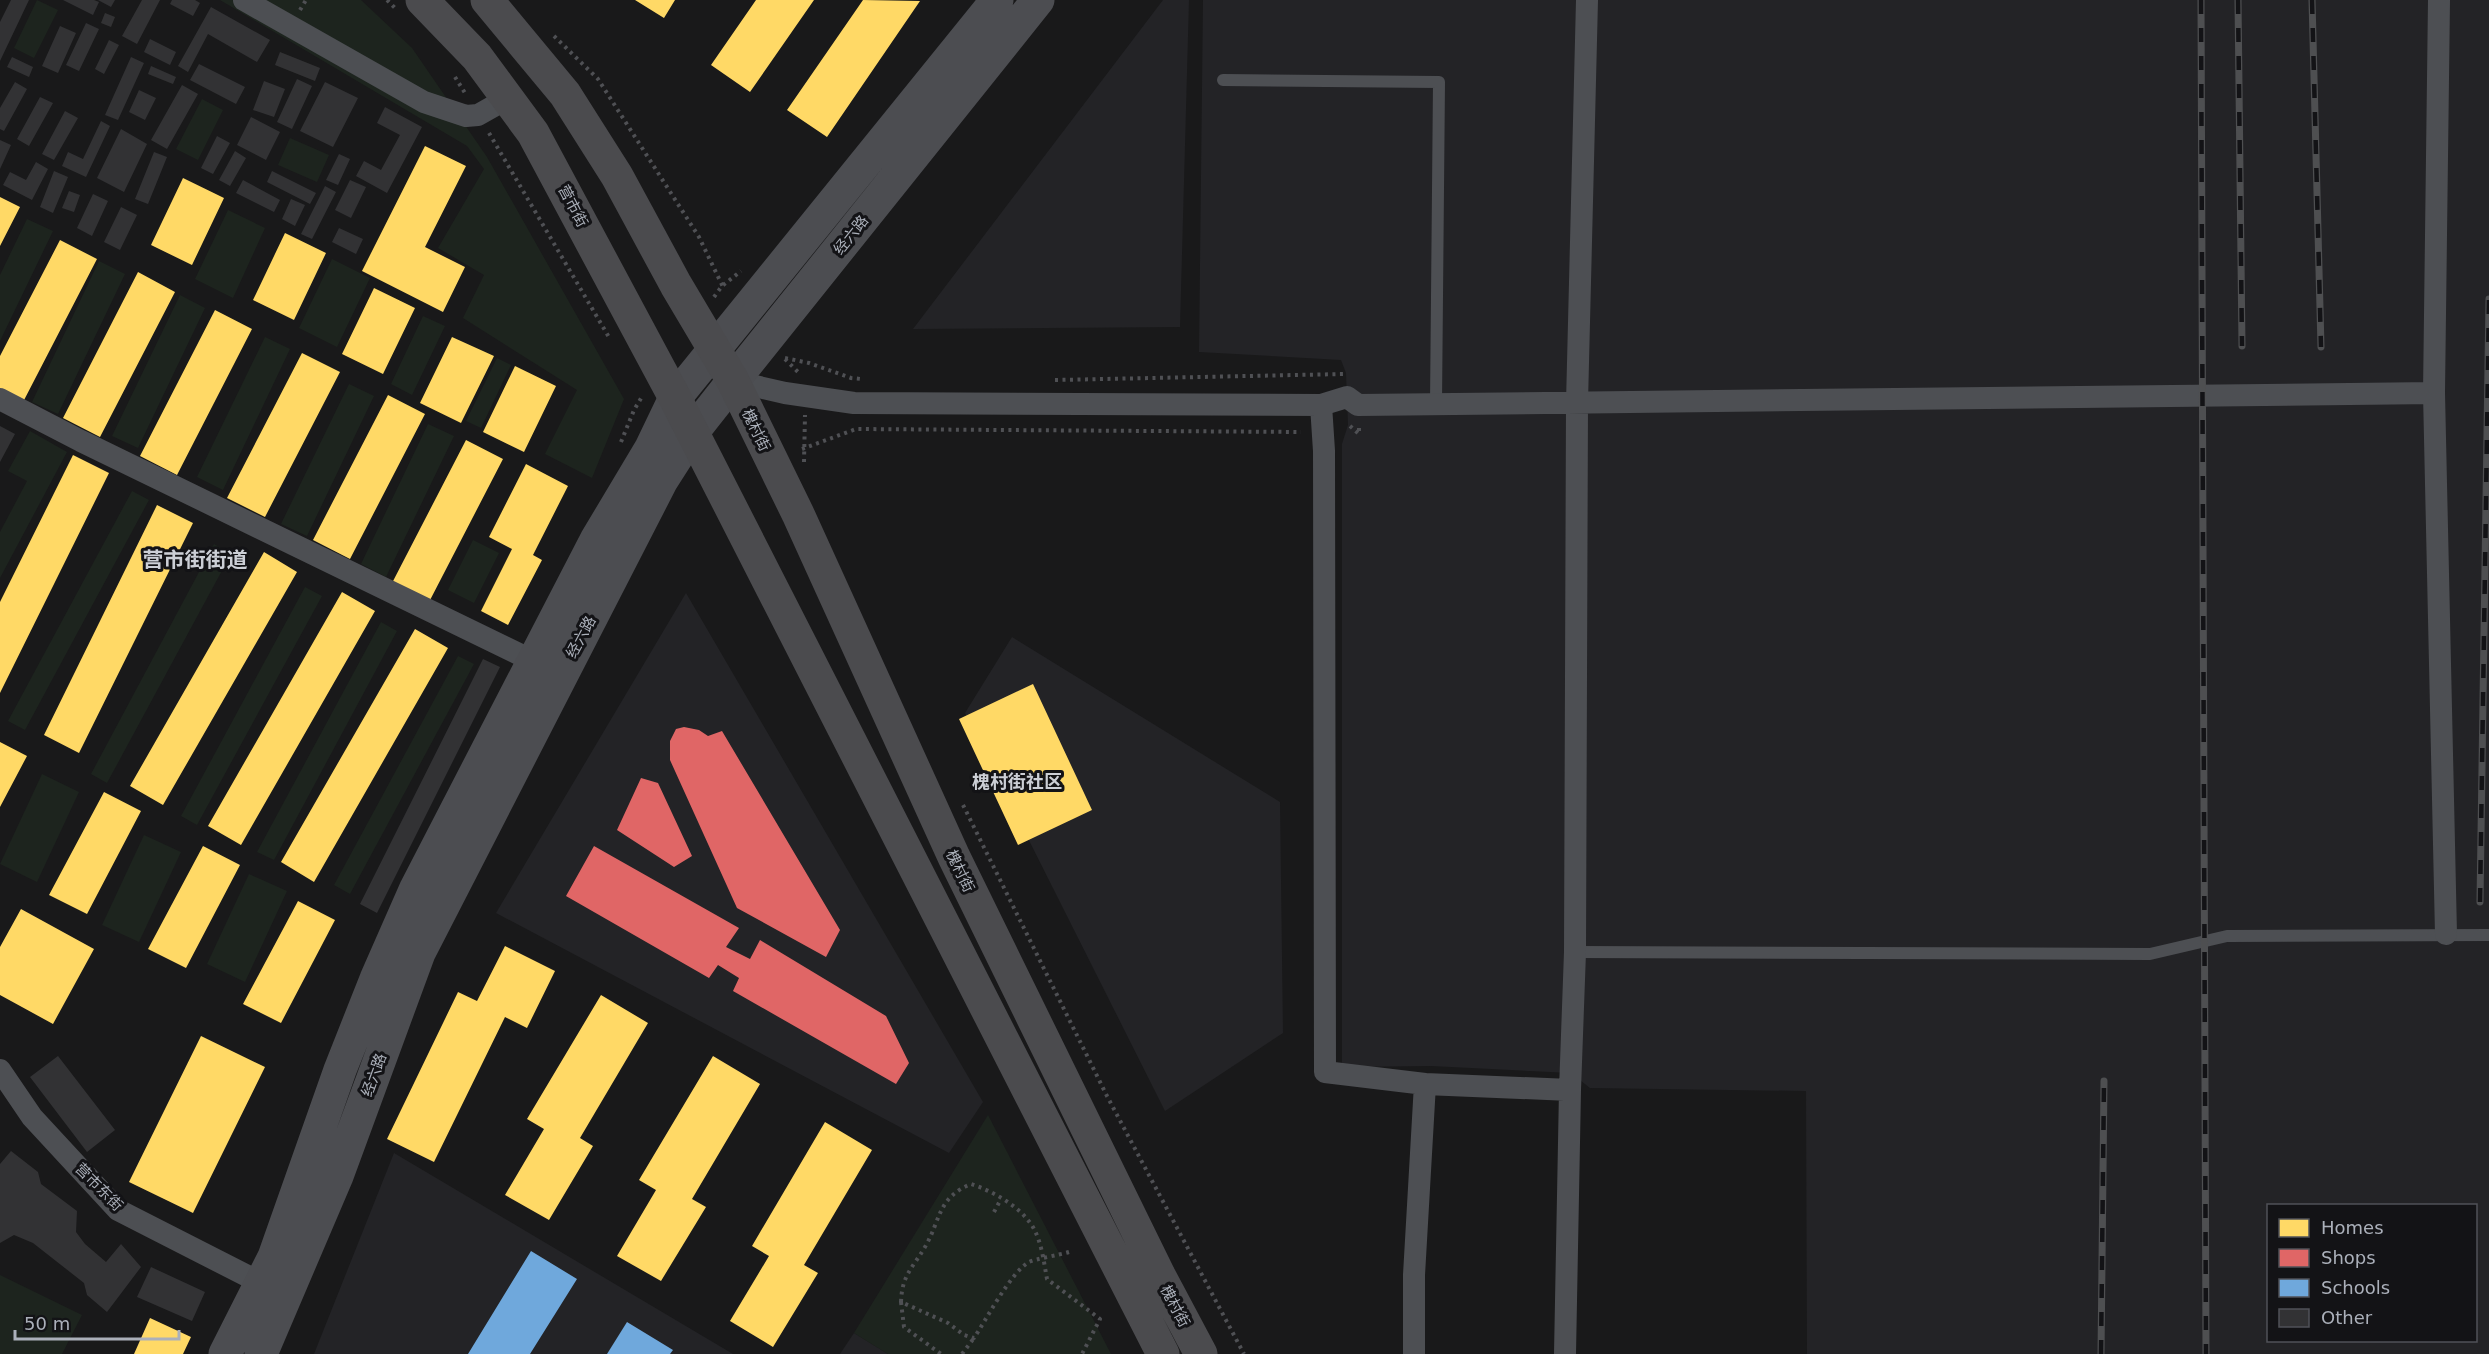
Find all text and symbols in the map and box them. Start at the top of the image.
street label: 营市街 [554,182,592,230]
street label: 经六路 [830,212,872,258]
street label: 槐村街 [738,406,774,454]
district label: 营市街街道 [143,548,248,572]
street label: 经六路 [562,613,600,661]
district label: 槐村街社区 [972,771,1062,792]
street label: 槐村街 [942,847,978,895]
street label: 经六路 [358,1051,390,1099]
street label: 营市东街 [71,1159,127,1215]
legend [2267,1204,2477,1342]
text: Homes [2321,1217,2384,1238]
text: Shops [2321,1247,2376,1268]
text: Schools [2321,1277,2390,1298]
street label: 槐村街 [1156,1282,1194,1330]
scale bar [15,1303,178,1341]
text: Other [2321,1307,2373,1328]
text: 50 m [24,1313,70,1334]

